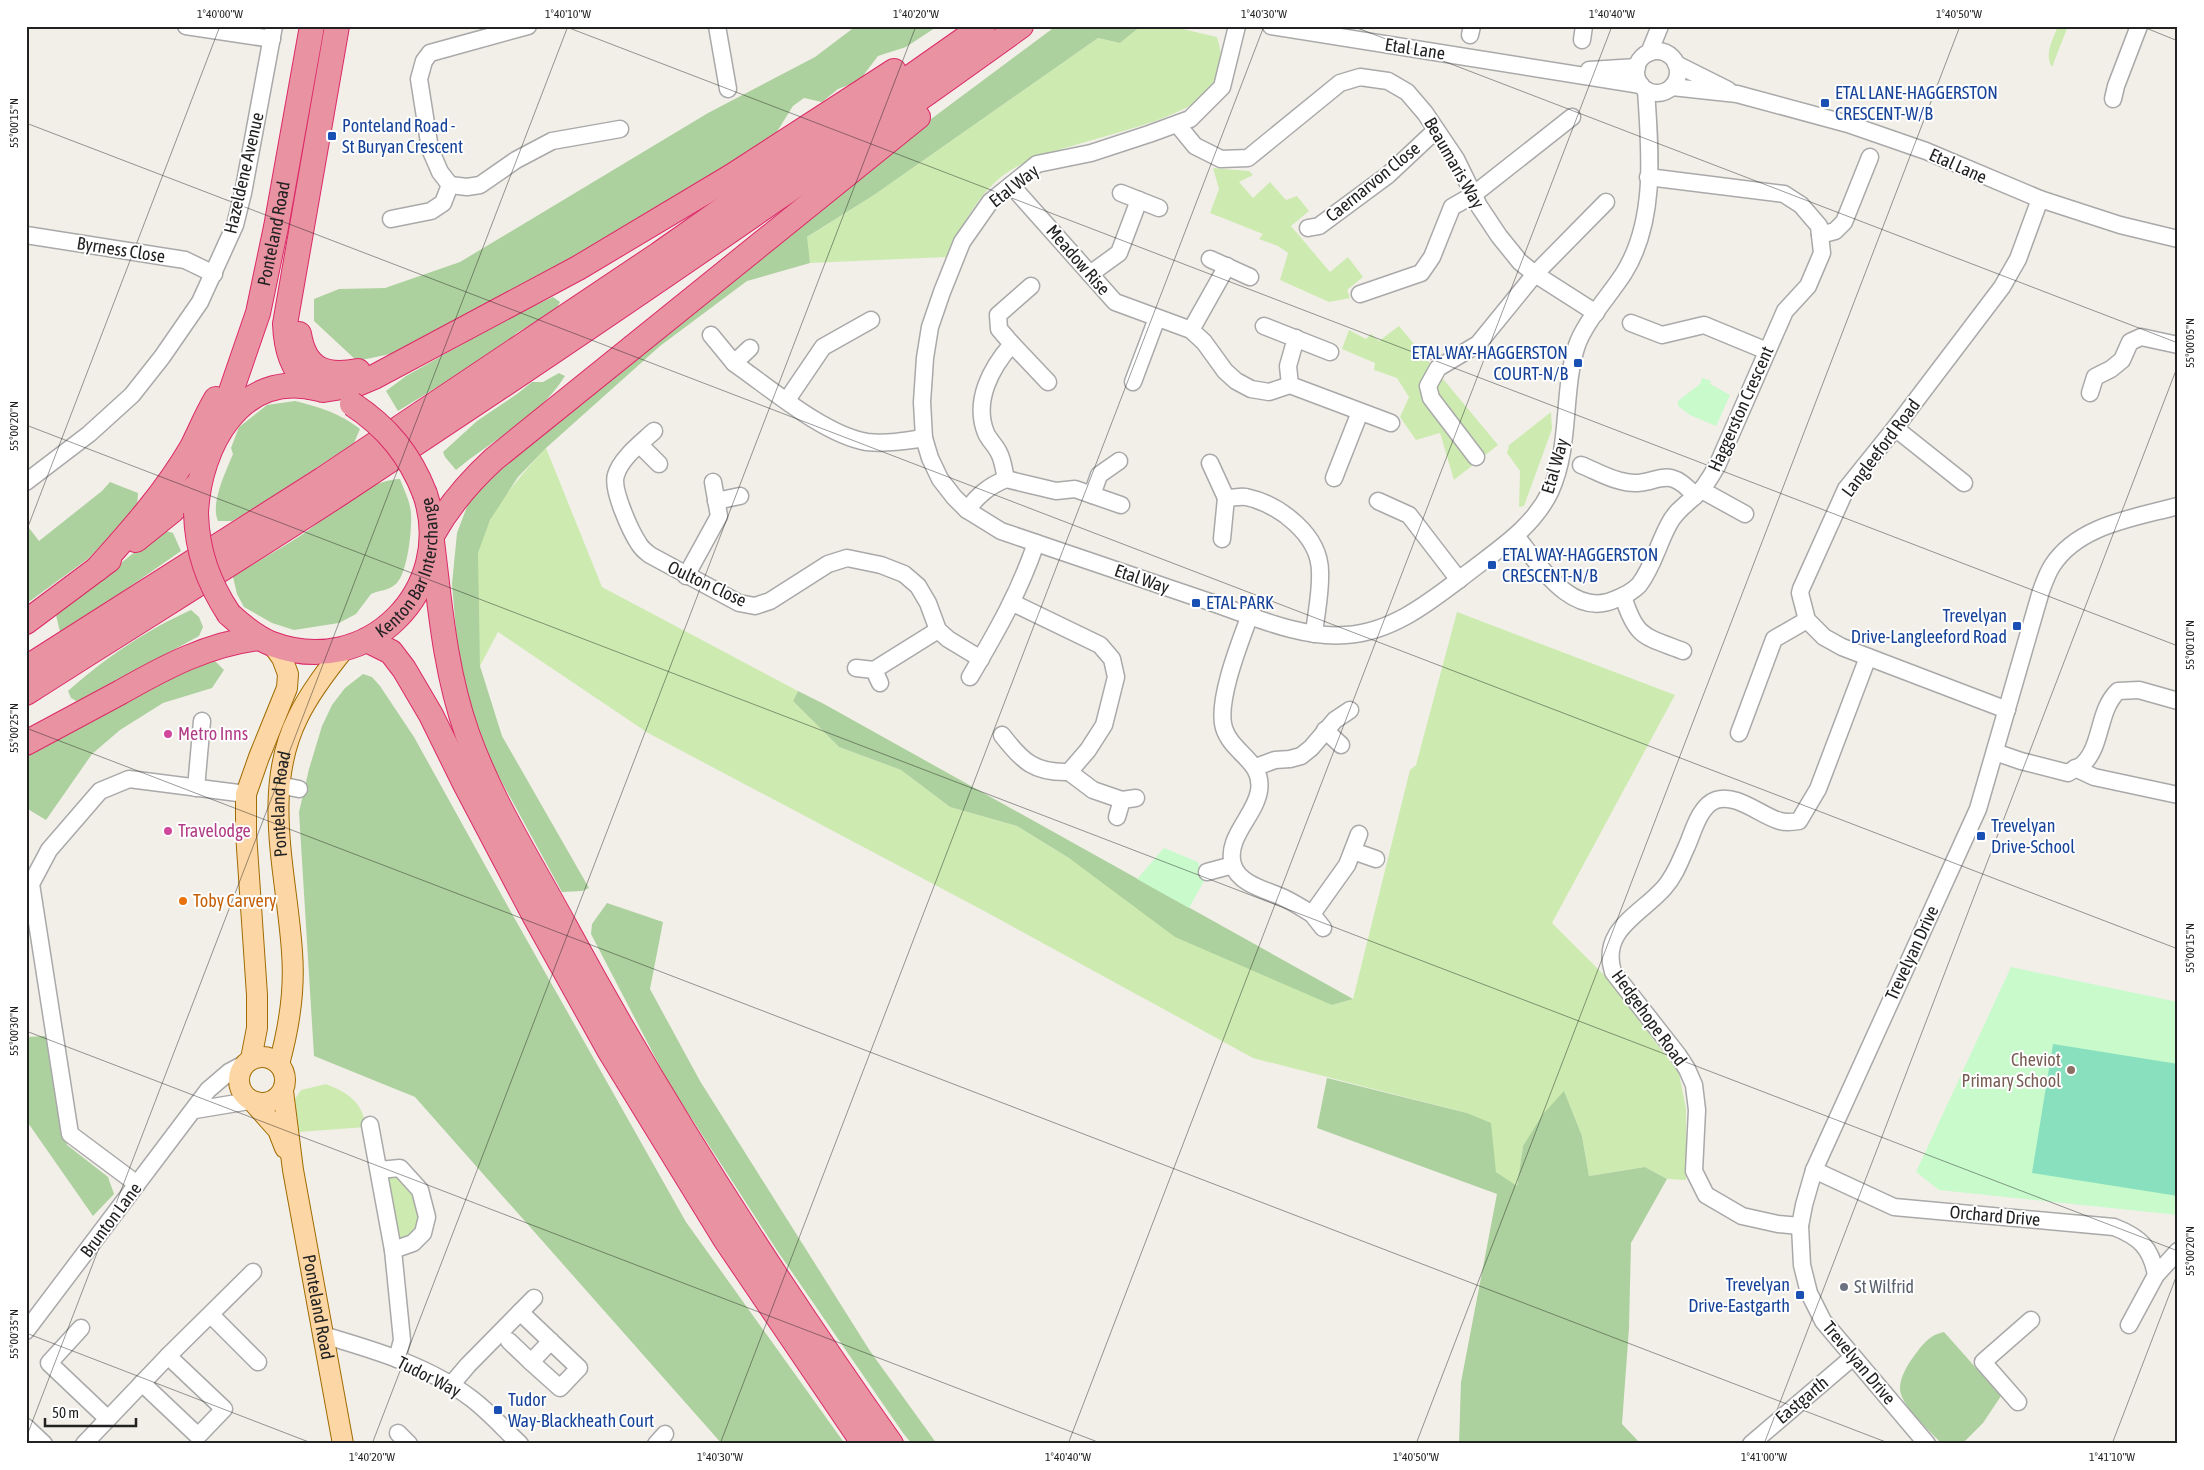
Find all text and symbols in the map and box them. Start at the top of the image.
text: 1°40'00"W [197,7,243,21]
text: 1°40'10"W [545,7,591,21]
text: 1°40'20"W [893,7,939,21]
text: 1°40'30"W [1241,7,1287,21]
text: 1°40'40"W [1589,7,1635,21]
text: 1°40'50"W [1936,7,1982,21]
street label: Etal Lane [1383,33,1447,64]
place label: ETAL LANE-HAGGERSTON CRESCENT-W/B [1835,82,1998,124]
marker: ETAL LANE-HAGGERSTON CRESCENT-W/B [1819,97,1831,109]
text: 55°00'15"N [7,98,21,148]
street label: Hazeldene Avenue [219,110,268,236]
street label: Beaumaris Way [1420,113,1489,212]
place label: Ponteland Road - St Buryan Crescent [342,115,463,157]
marker: Ponteland Road - St Buryan Crescent [326,130,338,142]
street label: Caernarvon Close [1321,137,1424,226]
street label: Etal Lane [1926,144,1990,187]
street label: Etal Way [985,160,1043,211]
street label: Ponteland Road [253,180,294,288]
street label: Meadow Rise [1042,220,1115,299]
street label: Byrness Close [75,232,167,267]
text: 55°00'05"N [2183,318,2197,368]
place label: ETAL WAY-HAGGERSTON COURT-N/B [1412,342,1568,384]
street label: Haggerston Crescent [1704,343,1778,475]
marker: ETAL WAY-HAGGERSTON COURT-N/B [1572,357,1584,369]
street label: Langleeford Road [1837,395,1924,501]
text: 55°00'20"N [7,401,21,451]
street label: Etal Way [1537,436,1572,496]
street label: Kenton Bar Interchange [371,495,442,642]
place label: ETAL WAY-HAGGERSTON CRESCENT-N/B [1502,544,1658,586]
street label: Oulton Close [665,556,750,611]
street label: Etal Way [1112,559,1172,598]
marker: ETAL WAY-HAGGERSTON CRESCENT-N/B [1486,559,1498,571]
place label: ETAL PARK [1206,592,1274,613]
marker: ETAL PARK [1190,597,1202,609]
place label: Trevelyan Drive-Langleeford Road [1851,605,2007,647]
marker: Trevelyan Drive-Langleeford Road [2011,620,2023,632]
text: 55°00'10"N [2183,620,2197,670]
text: 55°00'25"N [7,703,21,753]
place label: Metro Inns [178,723,248,744]
marker: Metro Inns [162,728,174,740]
street label: Ponteland Road [267,749,295,858]
place label: Trevelyan Drive-School [1991,815,2075,857]
place label: Travelodge [178,820,251,841]
marker: Travelodge [162,825,174,837]
marker: Trevelyan Drive-School [1975,830,1987,842]
place label: Toby Carvery [193,890,276,911]
marker: Toby Carvery [177,895,189,907]
street label: Trevelyan Drive [1881,902,1943,1003]
text: 55°00'15"N [2183,923,2197,973]
street label: Hedgehope Road [1608,966,1691,1070]
text: 55°00'30"N [7,1006,21,1056]
place label: Cheviot Primary School [1962,1049,2061,1091]
marker: Cheviot Primary School [2065,1064,2077,1076]
street label: Brunton Lane [76,1178,146,1261]
street label: Orchard Drive [1949,1201,2041,1230]
text: 55°00'20"N [2183,1226,2197,1276]
street label: Ponteland Road [299,1253,338,1361]
place label: Trevelyan Drive-Eastgarth [1688,1274,1790,1316]
place label: St Wilfrid [1854,1276,1914,1297]
marker: St Wilfrid [1838,1281,1850,1293]
marker: Trevelyan Drive-Eastgarth [1794,1289,1806,1301]
text: 55°00'35"N [7,1309,21,1359]
street label: Trevelyan Drive [1819,1317,1900,1408]
street label: Tudor Way [394,1352,465,1402]
street label: Eastgarth [1771,1372,1832,1428]
place label: Tudor Way-Blackheath Court [508,1389,654,1431]
scale bar [45,1395,136,1427]
text: 50 m [52,1404,79,1421]
marker: Tudor Way-Blackheath Court [492,1404,504,1416]
text: 1°40'20"W [349,1450,395,1464]
text: 1°40'30"W [697,1450,743,1464]
text: 1°40'40"W [1045,1450,1091,1464]
text: 1°40'50"W [1393,1450,1439,1464]
text: 1°41'00"W [1741,1450,1787,1464]
text: 1°41'10"W [2089,1450,2135,1464]

